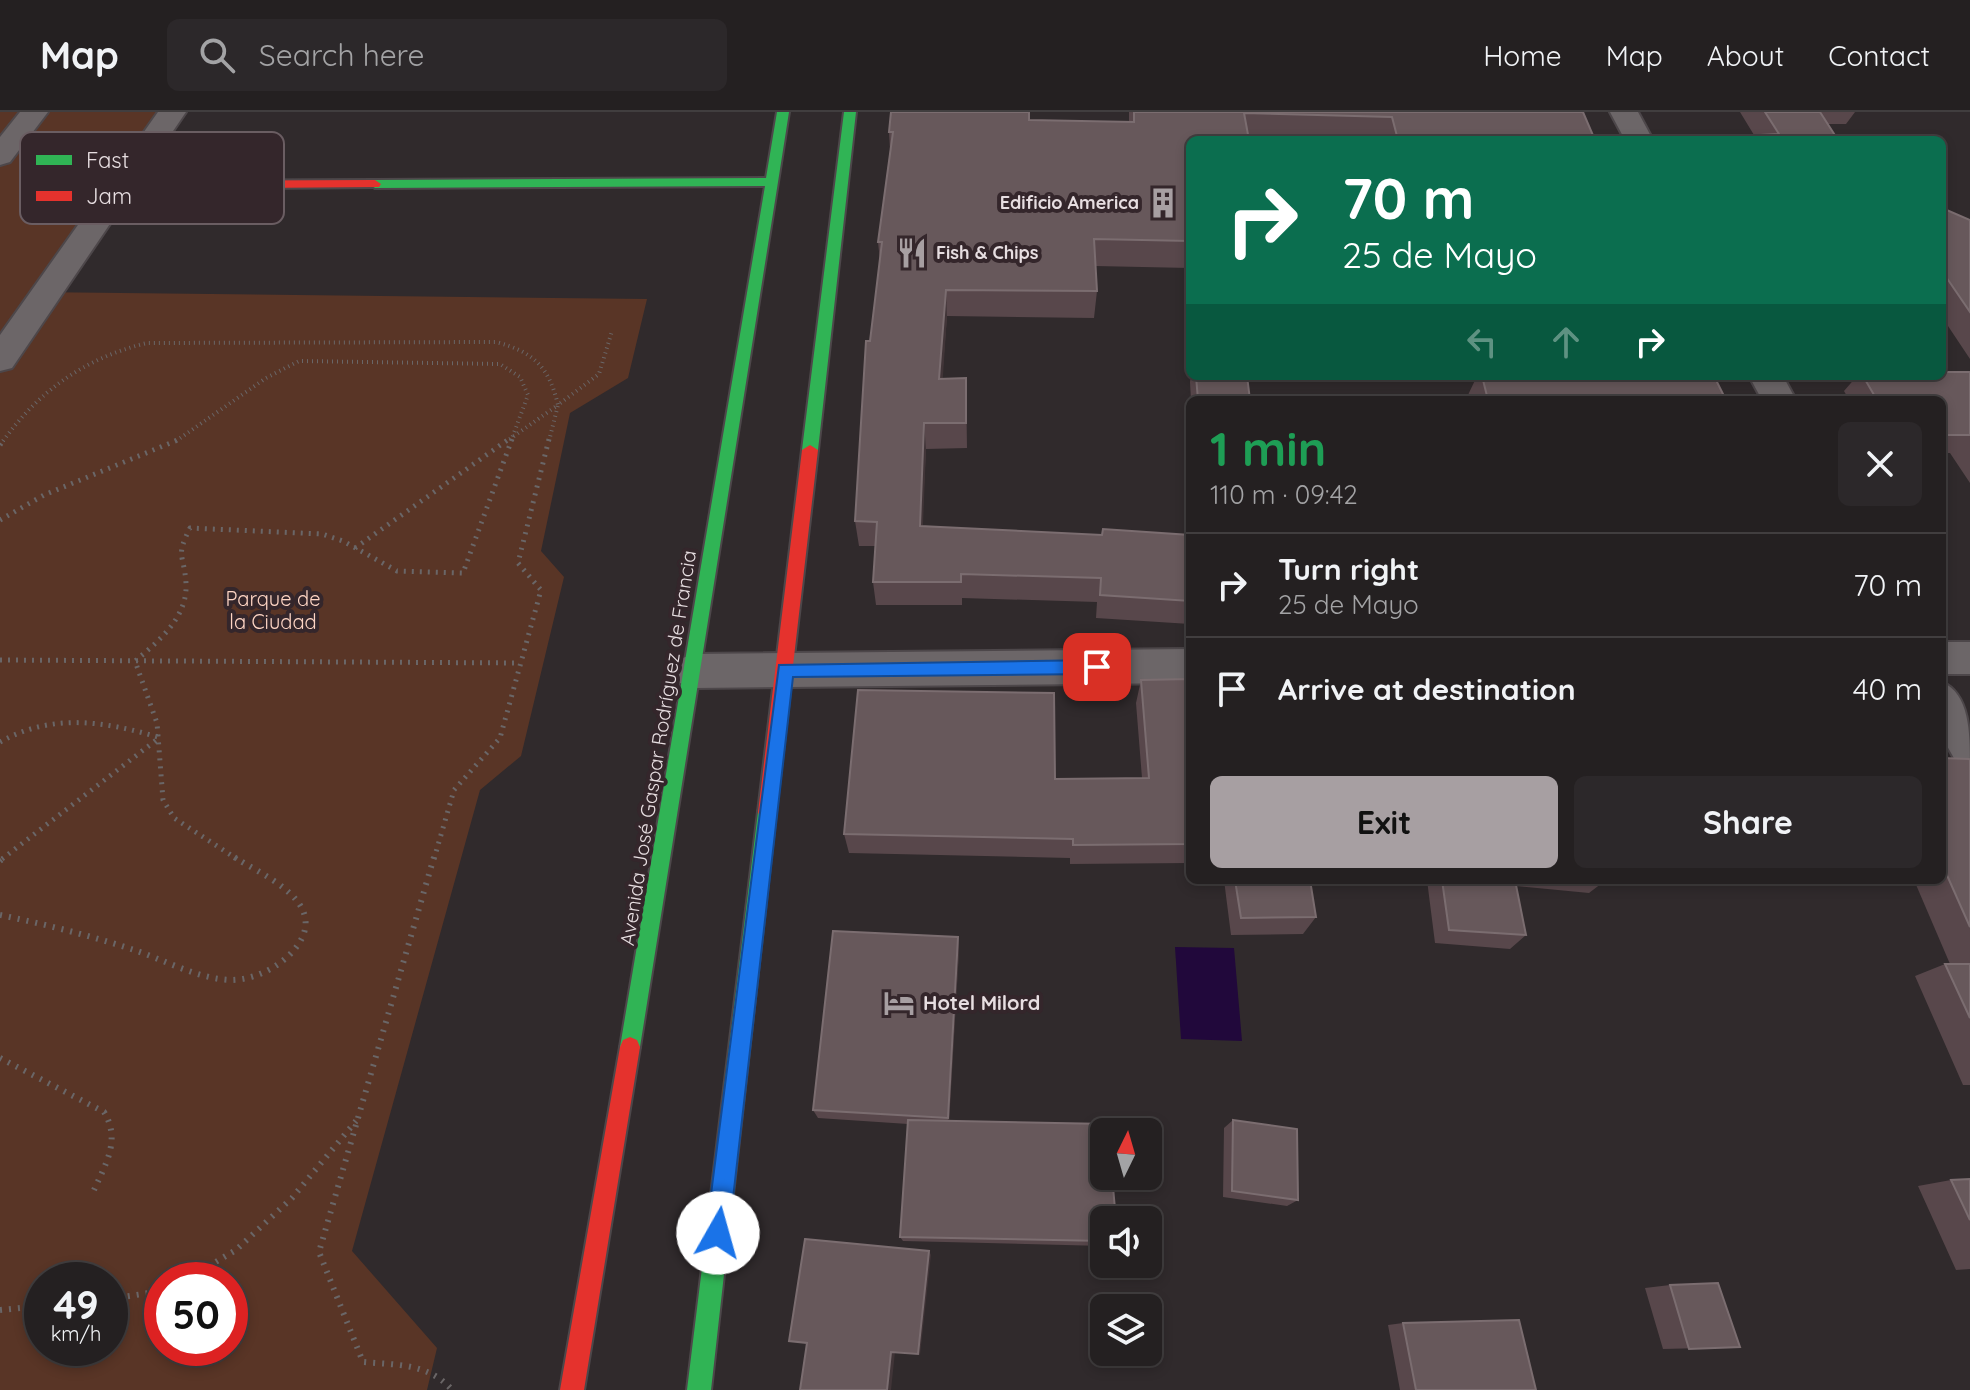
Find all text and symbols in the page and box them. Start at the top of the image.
search box [167,19,727,91]
text: Map [40,31,119,79]
icon: search [195,33,239,77]
text: Search here [259,36,424,74]
text: Home [1483,38,1562,73]
text: Map [1606,38,1663,73]
text: About [1707,38,1784,73]
text: Contact [1828,38,1930,73]
legend [20,132,284,224]
text: Fast [86,146,129,174]
text: 70 m [1342,163,1474,233]
icon: right [1210,168,1314,272]
text: Jam [86,182,132,210]
building icon: Edificio America [1146,186,1180,220]
place label: Edificio America [1000,191,1139,214]
text: 25 de Mayo [1342,232,1537,277]
restaurant icon: Fish & Chips [895,236,929,270]
place label: Fish & Chips [936,241,1039,264]
icon: left [1460,320,1504,364]
icon: ahead [1544,320,1588,364]
icon: right [1628,320,1672,364]
text: 1 min [1210,418,1326,478]
button: close [1838,422,1922,506]
text: 110 m · 09:42 [1210,478,1358,511]
street label: Avenida José Gaspar Rodríguez de Francia [614,548,701,947]
text: Turn right [1278,550,1419,588]
icon: right [1210,563,1254,607]
text: 70 m [1853,566,1922,604]
park label: Parque de la Ciudad [226,586,320,634]
text: 25 de Mayo [1278,588,1419,621]
pin [1063,633,1131,701]
icon: arrive [1075,645,1119,689]
icon: arrive [1210,667,1254,711]
text: Arrive at destination [1278,670,1576,708]
text: 40 m [1853,670,1922,708]
button: Exit [1210,776,1558,868]
button: Share [1574,776,1922,868]
hotel icon: Hotel Milord [882,986,916,1020]
place label: Hotel Milord [923,990,1040,1015]
north arrow [1090,1118,1162,1190]
map controls [1090,1118,1162,1366]
position arrow [676,1191,760,1275]
button: sound [1090,1206,1162,1278]
speed limit sign: 50 [144,1262,248,1366]
text: 49 [53,1279,99,1329]
button: layers [1090,1294,1162,1366]
text: km/h [51,1321,101,1346]

